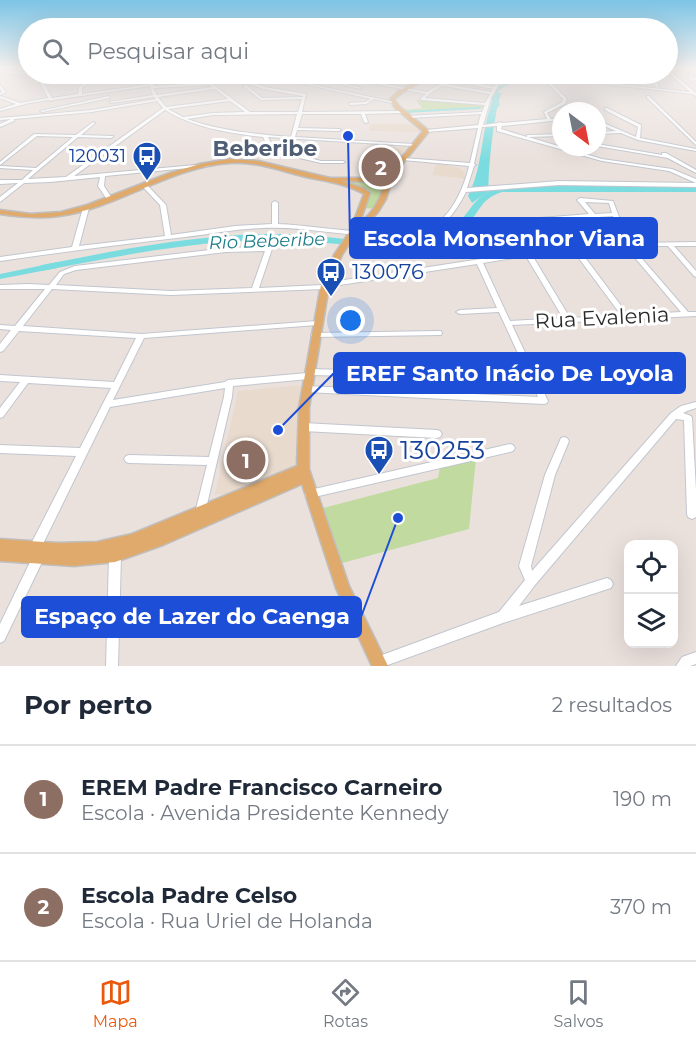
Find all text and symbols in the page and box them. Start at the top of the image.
search box [18,18,678,84]
icon: search [39,35,72,68]
text: Pesquisar aqui [87,38,249,65]
north arrow [552,102,606,156]
district label: Beberibe [213,135,318,162]
bus stop icon: 120031 [131,140,163,182]
pin: 2 [362,144,400,190]
place label: 120031 [69,145,126,167]
callout: Escola Monsenhor Viana [350,218,657,258]
text: Escola Monsenhor Viana [363,225,645,252]
water label: Rio Beberibe [208,228,326,254]
bus stop icon: 130076 [315,256,347,298]
place label: 130076 [352,259,424,284]
street label: Rua Evalenia [534,301,670,334]
your location [336,306,365,335]
callout: EREF Santo Inácio De Loyola [334,353,685,393]
text: EREF Santo Inácio De Loyola [346,360,674,387]
bus stop icon: 130253 [363,434,395,476]
place label: 130253 [400,434,485,466]
pin: 1 [226,438,266,482]
map controls [624,540,678,648]
button: locate [624,540,678,594]
button: layers [624,594,678,648]
callout: Espaço de Lazer do Caenga [22,597,361,637]
text: Espaço de Lazer do Caenga [34,603,350,630]
text: Por perto [24,689,152,721]
text: 2 resultados [552,693,672,717]
text: EREM Padre Francisco Carneiro [81,774,442,801]
text: 1 [40,787,47,811]
text: 190 m [613,787,672,811]
text: Escola · Avenida Presidente Kennedy [81,801,449,825]
text: Escola Padre Celso [81,882,297,909]
text: 2 [38,895,49,919]
text: 370 m [610,895,672,919]
text: Escola · Rua Uriel de Holanda [81,909,373,933]
tab: Mapa [93,976,138,1031]
tab: Rotas [323,976,368,1031]
tab: Salvos [553,976,603,1031]

